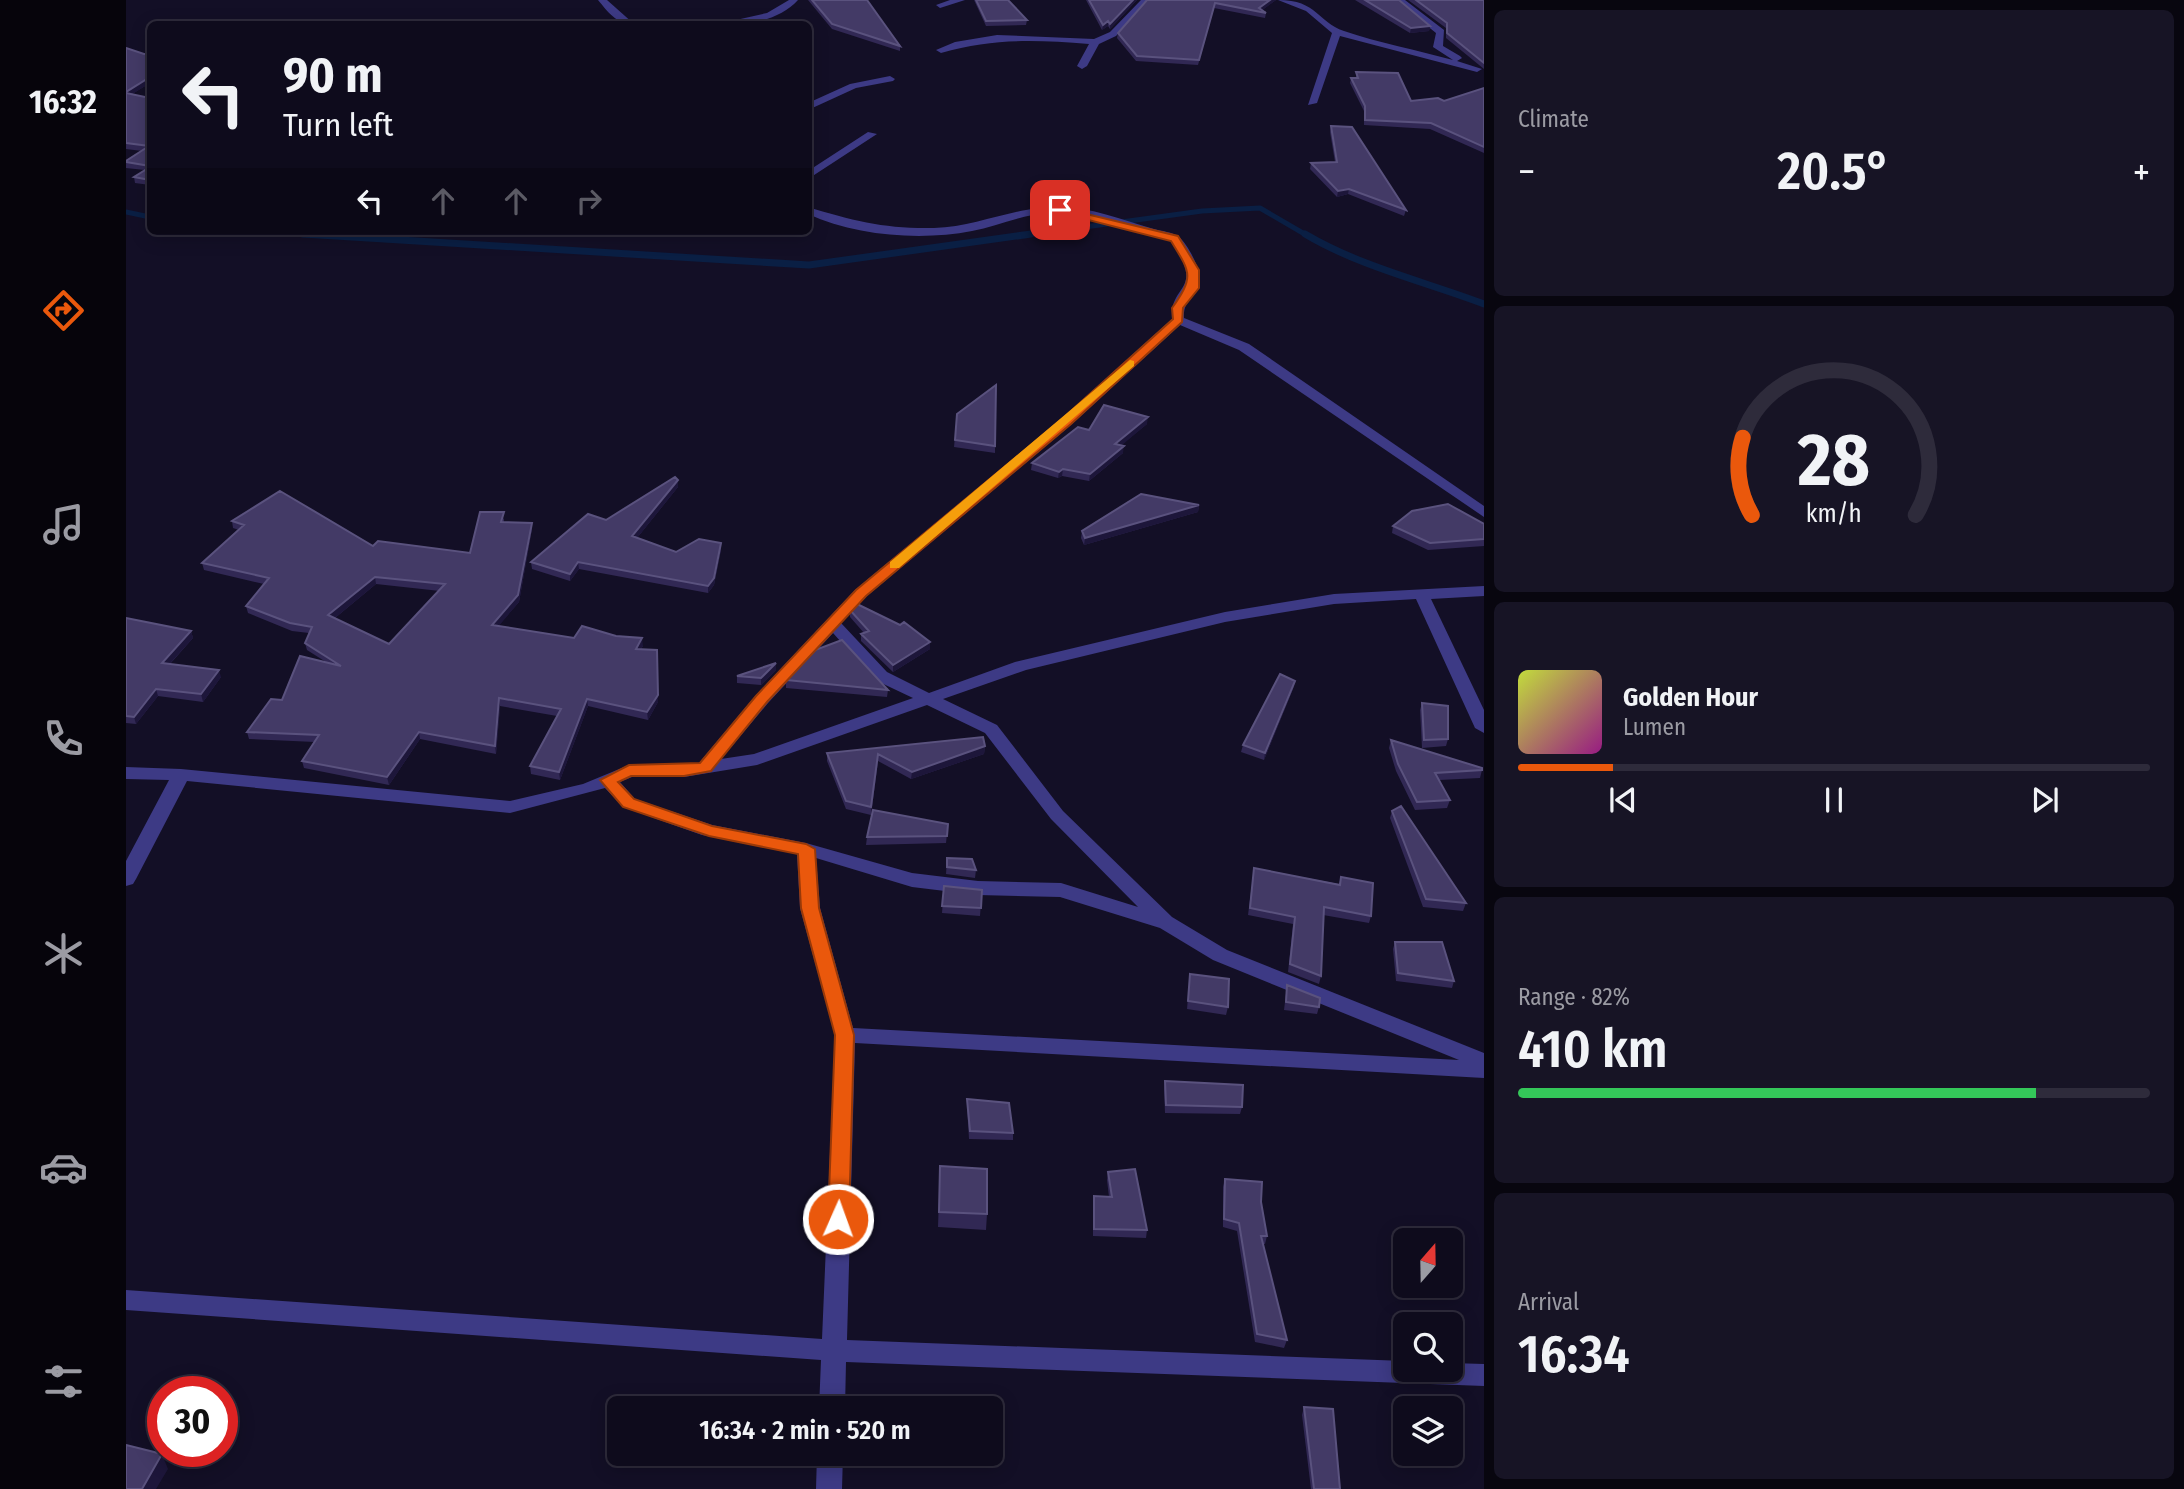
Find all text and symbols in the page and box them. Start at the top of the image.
text: 90 m [283,46,383,105]
icon: left [168,49,259,140]
text: 16:32 [29,83,97,121]
text: Climate [1518,105,1589,133]
text: Turn left [283,106,393,144]
text: 20.5° [1777,140,1891,203]
text: − [1518,149,1535,195]
text: + [2133,149,2150,195]
pin [1030,180,1090,240]
icon: left [351,182,389,220]
icon: ahead [424,182,462,220]
icon: ahead [497,182,535,220]
icon: right [570,182,608,220]
icon: arrive [1041,191,1079,229]
icon: directions [39,286,88,335]
text: 28 [1797,417,1870,504]
text: km/h [1806,498,1862,528]
icon: music [39,500,88,549]
text: Golden Hour [1623,682,1758,713]
text: Lumen [1623,713,1686,741]
icon: phone [39,714,88,763]
icon: previous [1604,781,1642,819]
icon: pause [1815,781,1853,819]
icon: next [2026,781,2064,819]
icon: climate [39,929,88,978]
text: Range · 82% [1518,983,1630,1011]
text: 410 km [1518,1018,1668,1081]
icon: car [39,1143,88,1192]
position arrow [801,1182,875,1256]
north arrow [1393,1228,1463,1298]
map controls [1393,1228,1463,1466]
text: Arrival [1518,1288,1579,1316]
button: search [1393,1312,1463,1382]
text: 16:34 [1518,1323,1630,1386]
icon: filters [39,1357,88,1406]
speed limit sign: 30 [147,1376,238,1467]
button: layers [1393,1396,1463,1466]
text: 16:34 · 2 min · 520 m [699,1415,911,1446]

